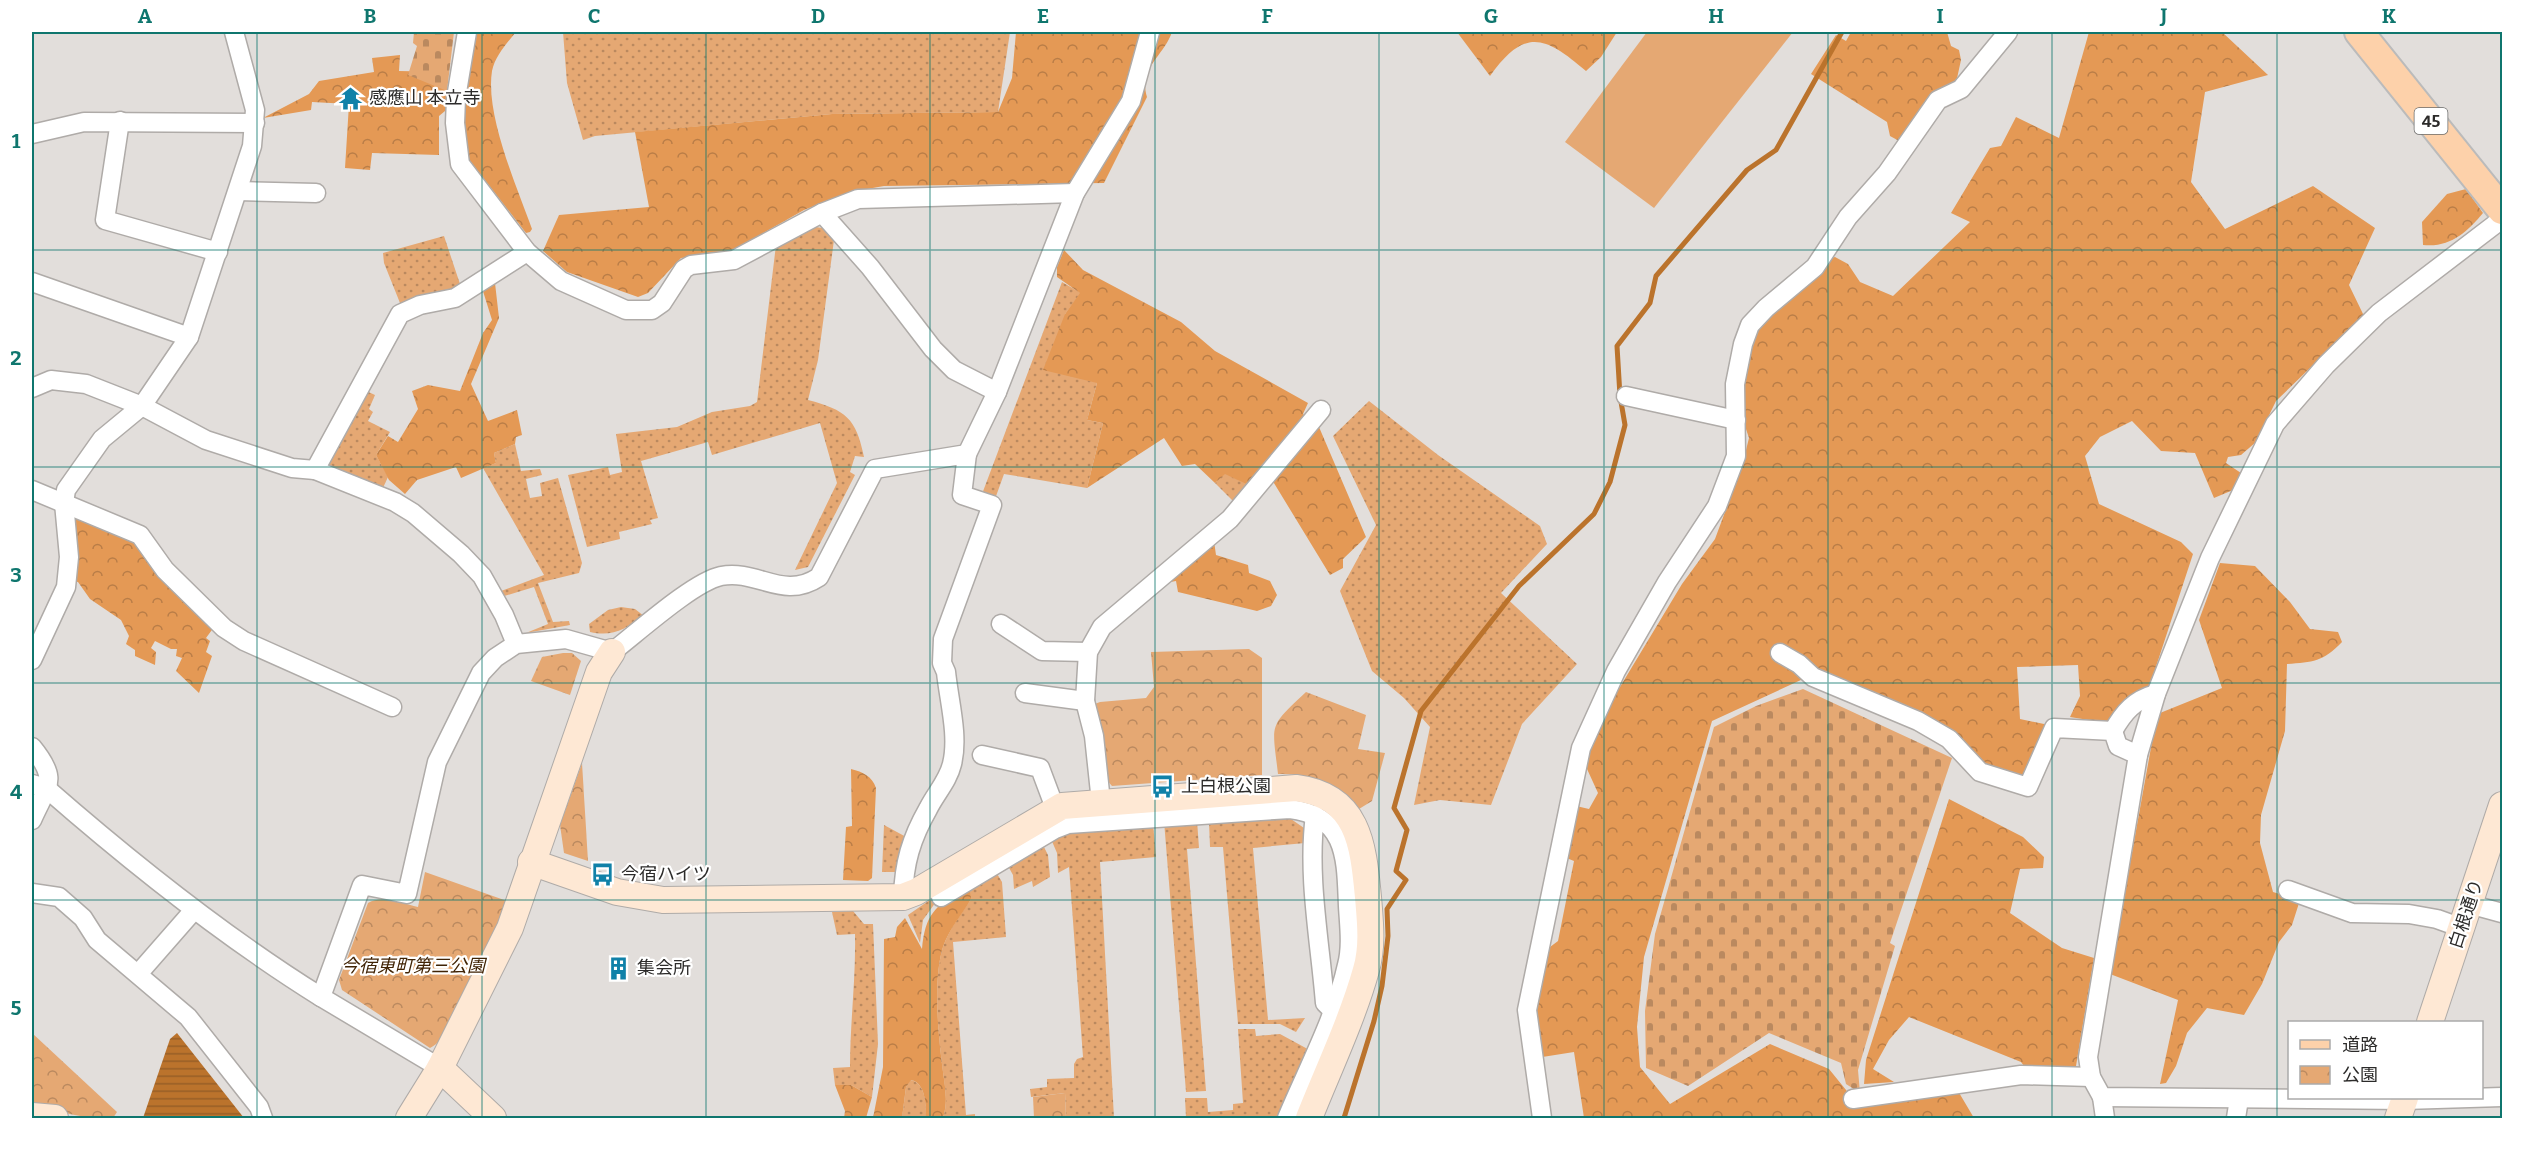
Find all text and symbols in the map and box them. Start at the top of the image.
text: A [138,4,153,28]
text: B [364,4,377,28]
text: C [588,4,600,28]
text: D [811,4,825,28]
text: E [1037,4,1049,28]
text: F [1261,4,1273,28]
text: G [1484,4,1498,28]
text: H [1708,4,1724,28]
text: I [1936,4,1944,28]
text: J [2160,4,2168,28]
text: K [2382,4,2397,28]
temple icon: 感應山 本立寺 [338,85,364,111]
place label: 感應山 本立寺 [369,87,481,109]
road number: 45 [2414,108,2448,134]
text: 1 [12,129,21,153]
text: 2 [10,346,22,370]
text: 3 [10,563,22,587]
bus stop icon: 上白根公園 [1150,773,1176,799]
place label: 上白根公園 [1181,775,1271,797]
text: 4 [10,780,22,804]
bus stop icon: 今宿ハイツ [590,861,616,887]
place label: 今宿ハイツ [621,863,711,885]
street label: 白根通り [2444,876,2488,952]
park label: 今宿東町第三公園 [341,955,488,977]
building icon: 集会所 [606,955,632,981]
place label: 集会所 [637,957,691,979]
text: 5 [11,996,22,1020]
legend [2288,1021,2483,1099]
text: 道路 [2342,1034,2378,1056]
text: 公園 [2342,1064,2378,1086]

